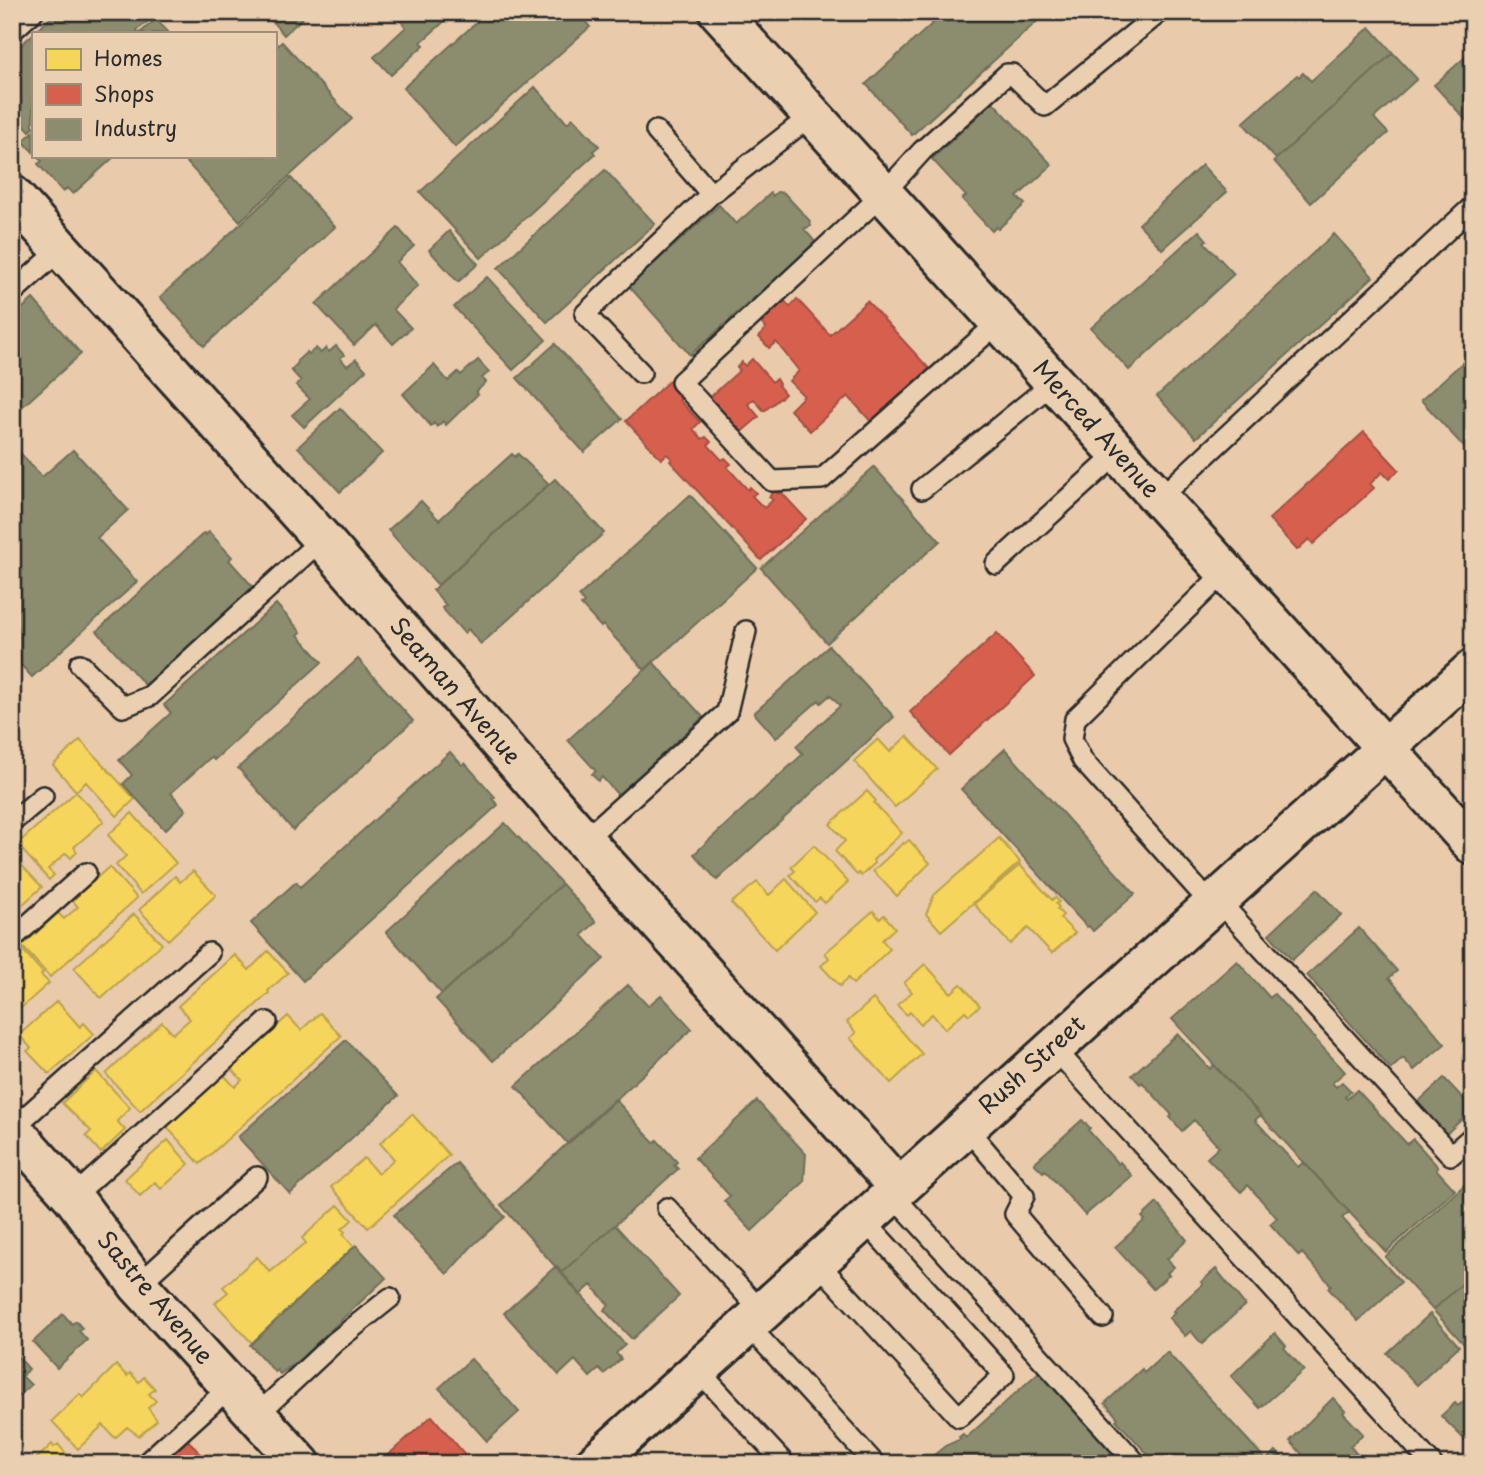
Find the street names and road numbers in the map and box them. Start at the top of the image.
street label: Merced Avenue [1025,350,1170,505]
street label: Seaman Avenue [382,608,531,771]
street label: Rush Street [969,1006,1092,1121]
street label: Sastre Avenue [90,1222,223,1371]

